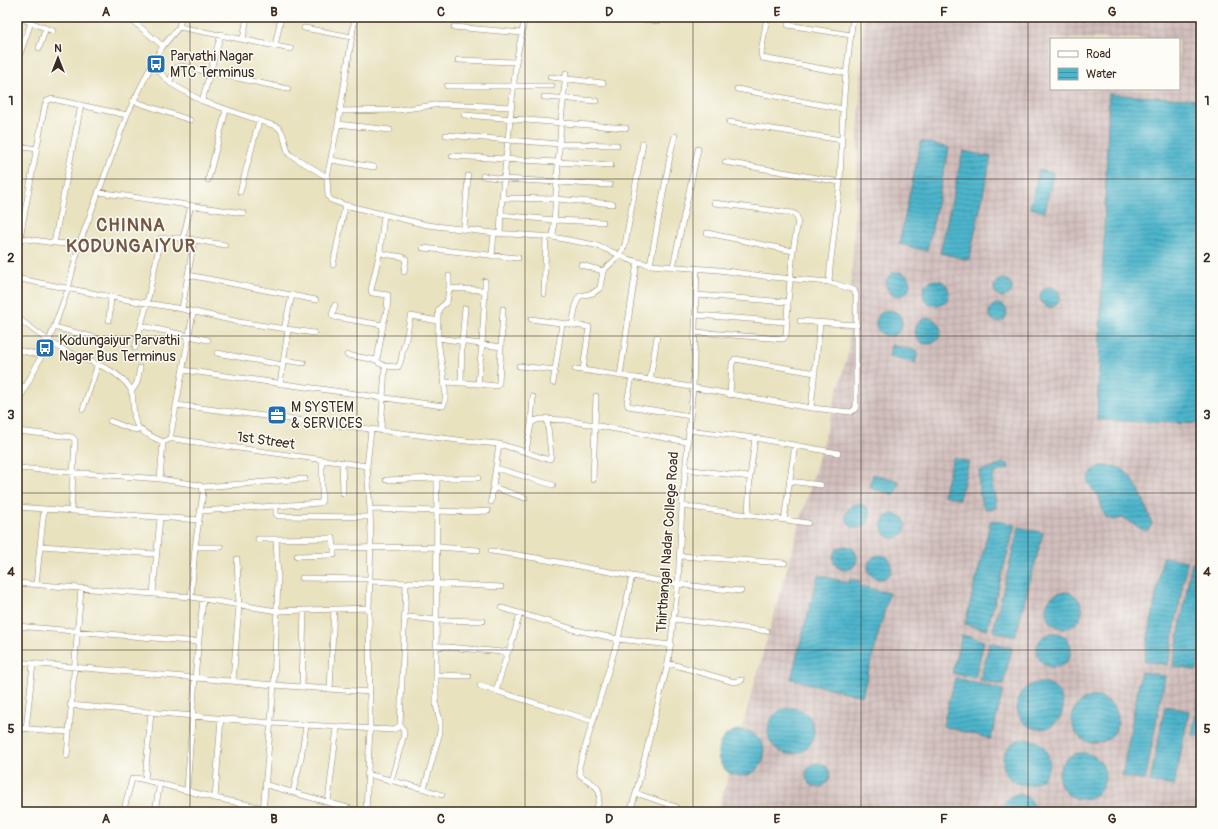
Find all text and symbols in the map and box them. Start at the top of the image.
text: A [102,4,111,20]
text: B [270,4,278,20]
text: C [437,4,445,20]
text: D [605,4,613,20]
text: E [774,4,781,20]
text: F [940,4,948,20]
text: G [1108,4,1117,20]
north arrow [38,38,78,78]
legend [1050,38,1180,90]
text: N [54,42,62,55]
text: Road [1086,47,1111,62]
place label: Parvathi Nagar MTC Terminus [170,48,255,81]
bus stop icon: Parvathi Nagar MTC Terminus [145,53,167,75]
text: Water [1086,67,1117,82]
text: 1 [8,93,14,109]
text: 1 [1204,93,1210,109]
district label: CHINNA KODUNGAIYUR [66,214,196,258]
text: 2 [7,250,15,266]
text: 2 [1203,250,1211,266]
place label: Kodungaiyur Parvathi Nagar Bus Terminus [59,332,180,365]
bus stop icon: Kodungaiyur Parvathi Nagar Bus Terminus [34,337,56,359]
place label: M SYSTEM & SERVICES [291,399,363,432]
office icon: M SYSTEM & SERVICES [266,404,288,426]
text: 3 [7,407,15,423]
text: 3 [1203,407,1211,423]
street label: 1st Street [236,428,296,453]
street label: Thirthangal Nadar College Road [653,451,682,633]
text: 4 [7,564,15,580]
text: 4 [1203,564,1211,580]
text: 5 [7,721,15,737]
text: 5 [1203,721,1211,737]
text: A [102,811,111,827]
text: B [270,811,278,827]
text: C [437,811,445,827]
text: D [605,811,613,827]
text: E [774,811,781,827]
text: F [940,811,948,827]
text: G [1108,811,1117,827]

